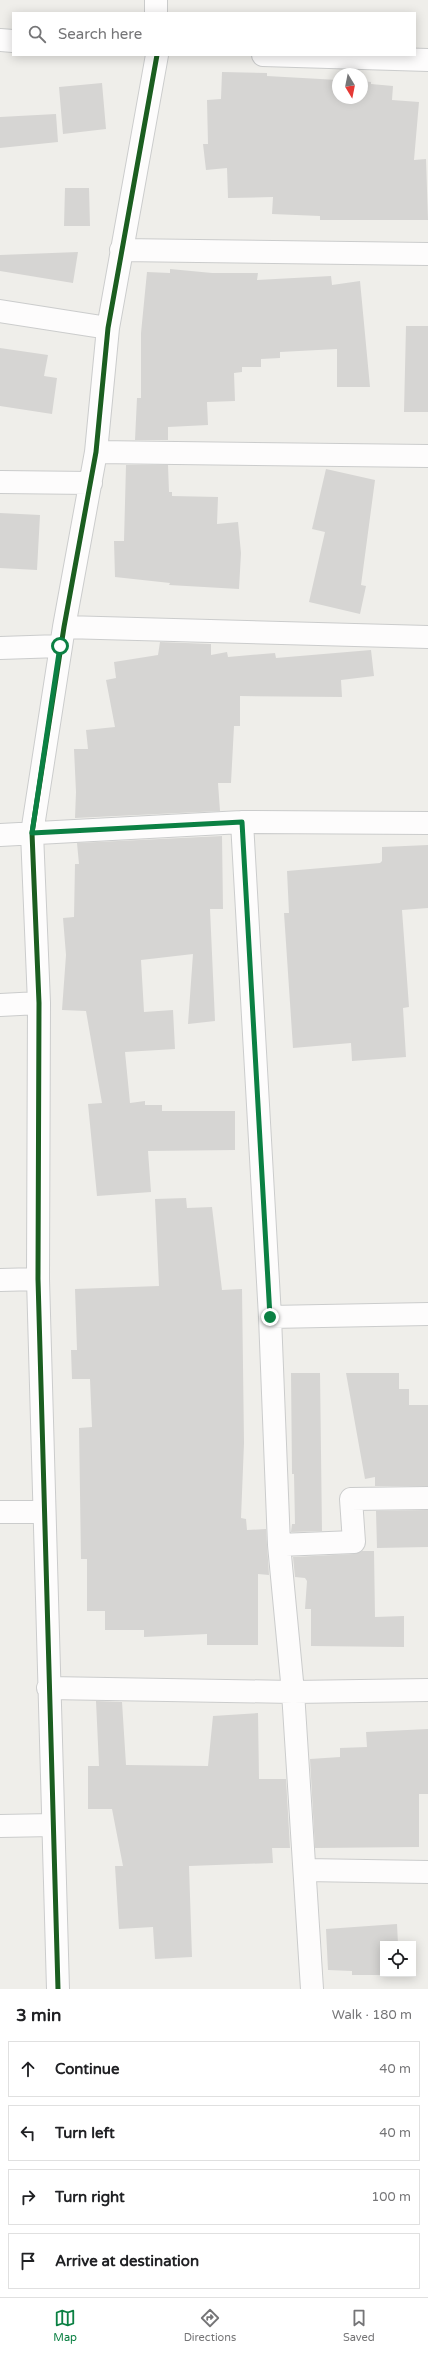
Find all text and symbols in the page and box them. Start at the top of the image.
search box [12,12,416,56]
icon: search [26,23,48,45]
text: Search here [58,25,142,43]
north arrow [332,68,368,104]
route start [51,637,69,655]
route end [261,1308,279,1326]
map controls [380,1941,416,1977]
button: locate [380,1941,416,1977]
text: 3 min [16,2005,61,2026]
text: Walk · 180 m [332,2007,412,2023]
icon: ahead [17,2058,39,2080]
text: Continue [55,2060,119,2078]
text: 40 m [379,2061,411,2077]
icon: left [17,2122,39,2144]
text: Turn left [55,2124,115,2142]
text: 40 m [379,2125,411,2141]
icon: right [17,2186,39,2208]
text: Turn right [55,2188,125,2206]
text: 100 m [371,2189,411,2205]
icon: arrive [17,2250,39,2272]
text: Arrive at destination [55,2252,199,2270]
tab: Map [53,2307,77,2344]
tab: Directions [184,2307,236,2344]
tab: Saved [343,2307,375,2344]

